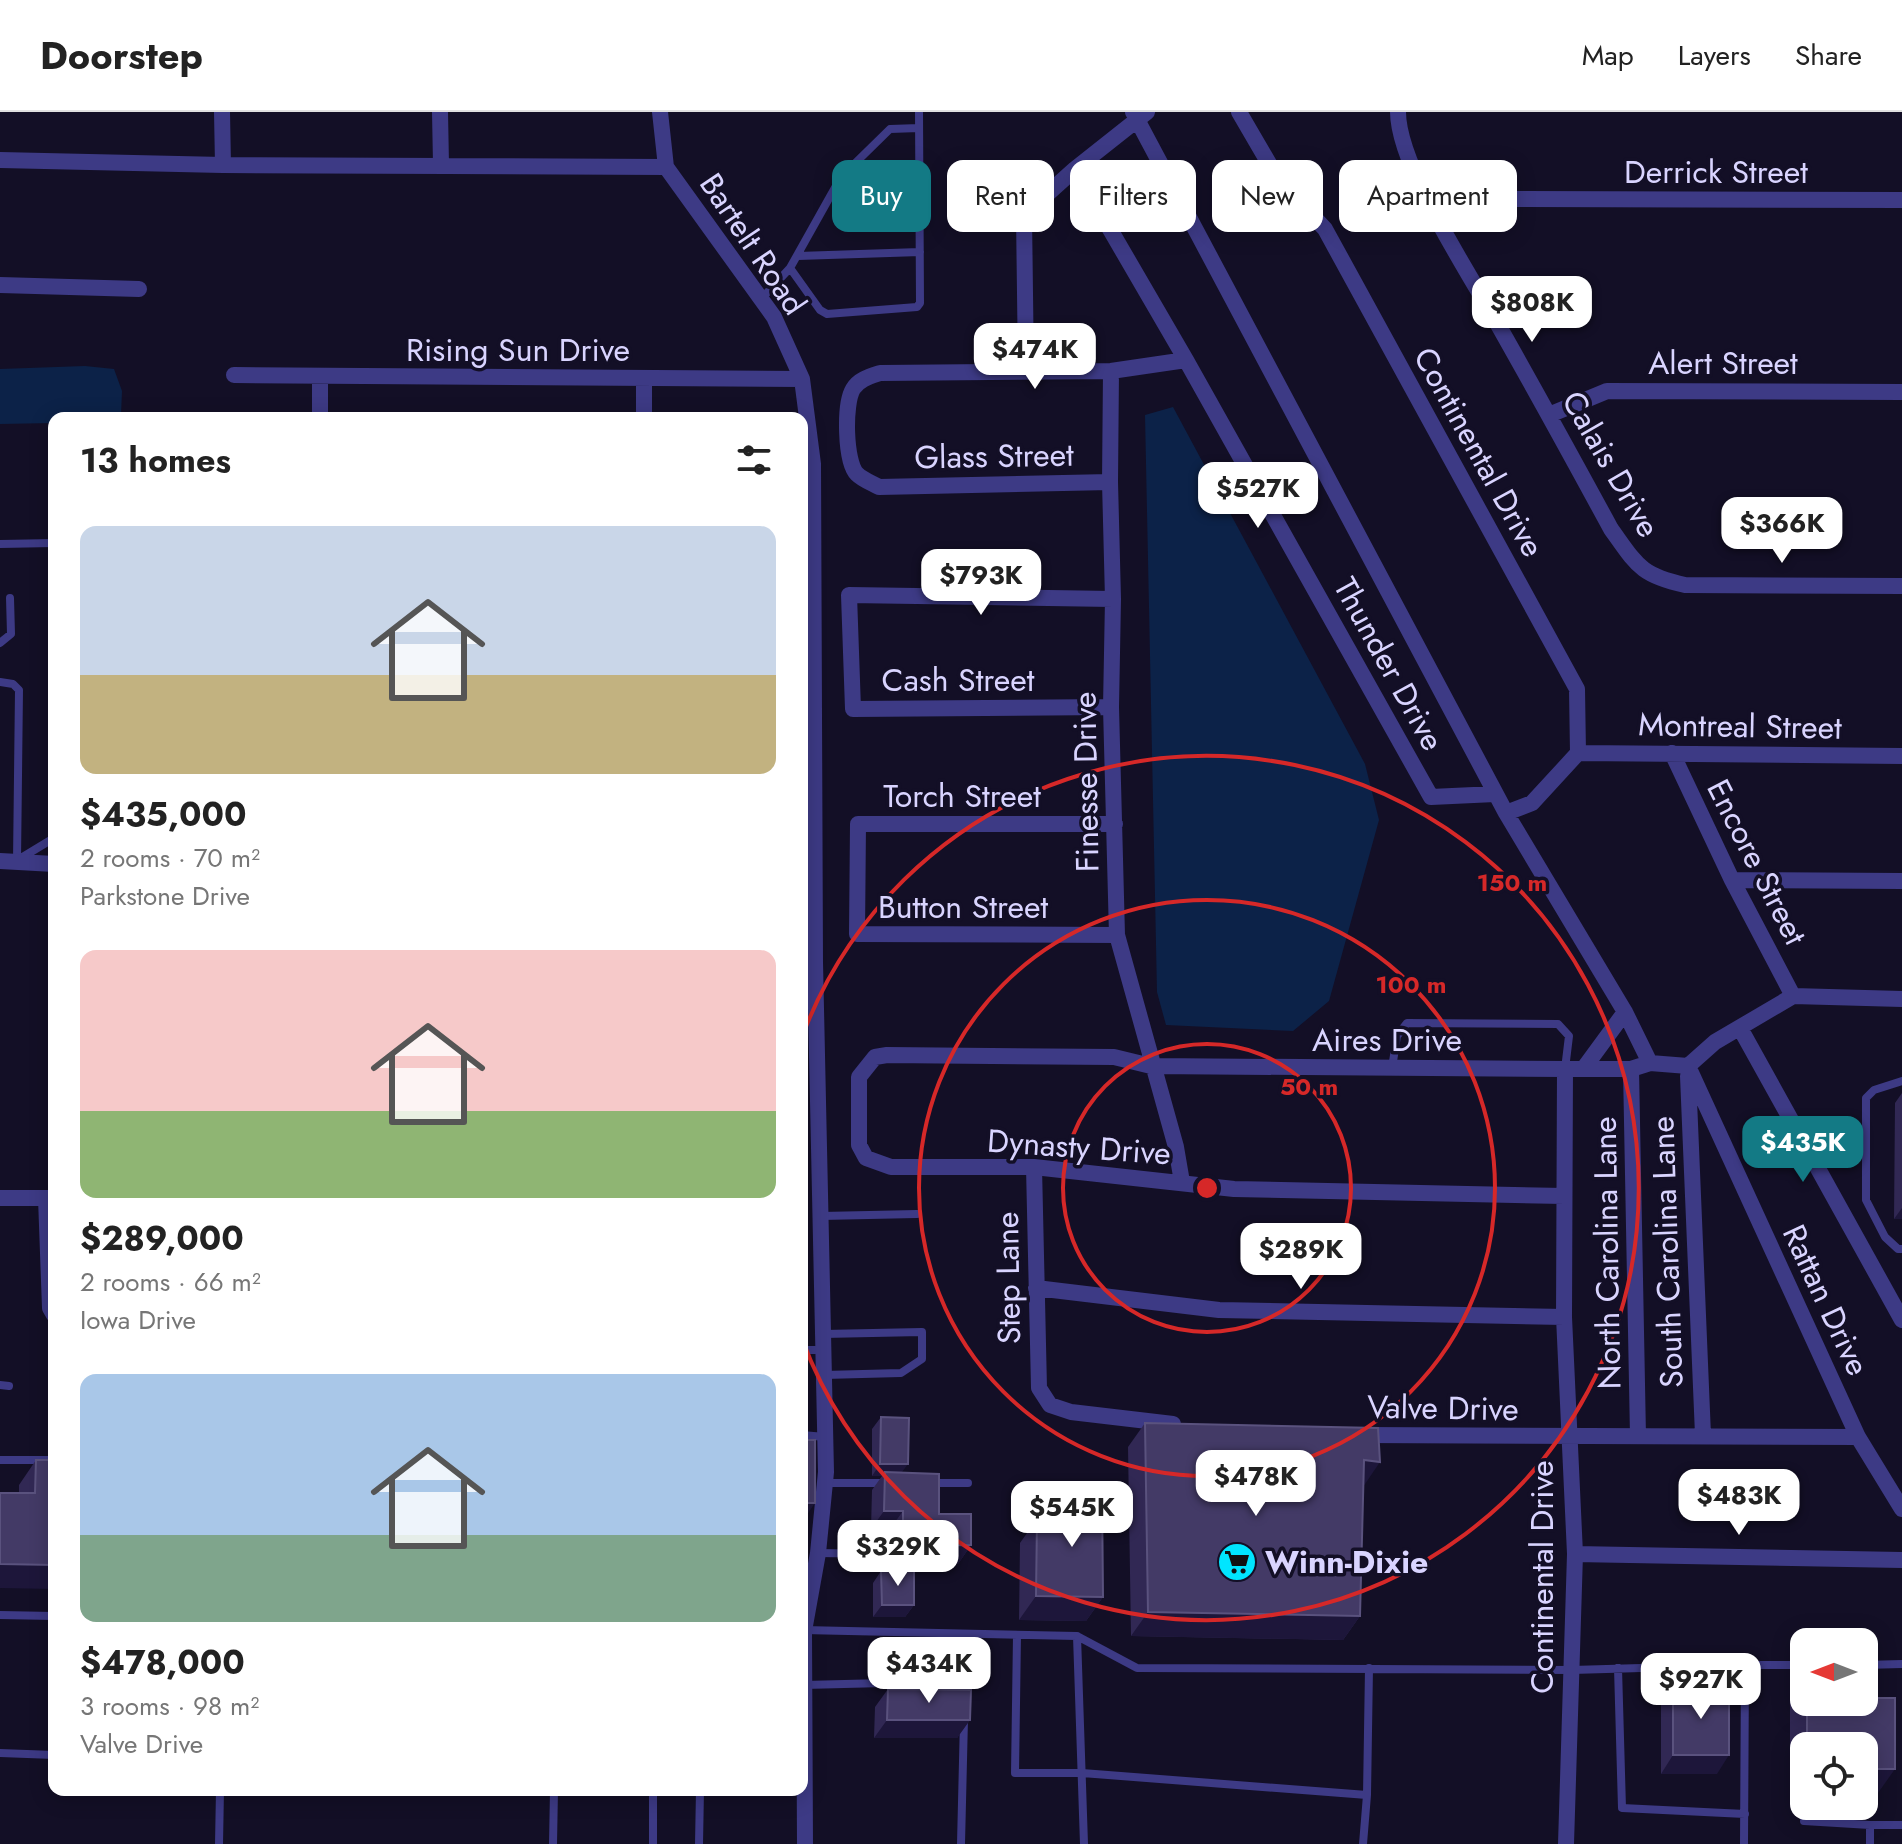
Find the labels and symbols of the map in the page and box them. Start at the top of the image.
street label: Derrick Street [1624,149,1808,195]
street label: Bartelt Road [689,164,817,324]
pin: $808K [1476,276,1588,344]
pin: $474K [979,323,1091,391]
street label: Rising Sun Drive [406,327,630,373]
street label: Continental Drive [1402,339,1556,565]
street label: Alert Street [1648,340,1798,386]
street label: Calais Drive [1551,382,1671,546]
street label: Glass Street [914,432,1074,480]
pin: $527K [1202,462,1314,530]
pin: $366K [1726,497,1838,565]
pin: $793K [925,549,1037,617]
street label: Thunder Drive [1322,569,1456,759]
street label: Cash Street [882,657,1035,703]
street label: Finesse Drive [1061,691,1111,873]
street label: Montreal Street [1638,701,1842,751]
street label: Encore Street [1696,771,1819,953]
street label: Torch Street [883,773,1041,819]
text: 150 m [1477,865,1547,900]
street label: Button Street [878,884,1048,930]
text: 100 m [1376,967,1446,1002]
street label: Aires Drive [1312,1017,1462,1063]
text: 50 m [1280,1069,1338,1104]
street label: South Carolina Lane [1639,1115,1695,1389]
street label: North Carolina Lane [1582,1116,1632,1390]
pin: $435K [1747,1116,1859,1184]
street label: Dynasty Drive [986,1118,1172,1176]
centre of rings [1193,1174,1221,1202]
street label: Step Lane [984,1211,1032,1345]
street label: Rattan Drive [1771,1217,1881,1383]
pin: $289K [1245,1223,1357,1291]
street label: Valve Drive [1367,1384,1519,1432]
pin: $478K [1200,1450,1312,1518]
street label: Continental Drive [1519,1460,1565,1694]
pin: $483K [1683,1469,1795,1537]
pin: $545K [1016,1481,1128,1549]
pin: $329K [842,1520,954,1588]
place label: Winn-Dixie [1265,1539,1428,1585]
supermarket icon: Winn-Dixie [1216,1541,1258,1583]
north arrow [1790,1628,1878,1716]
pin: $434K [873,1637,985,1705]
pin: $927K [1645,1653,1757,1721]

